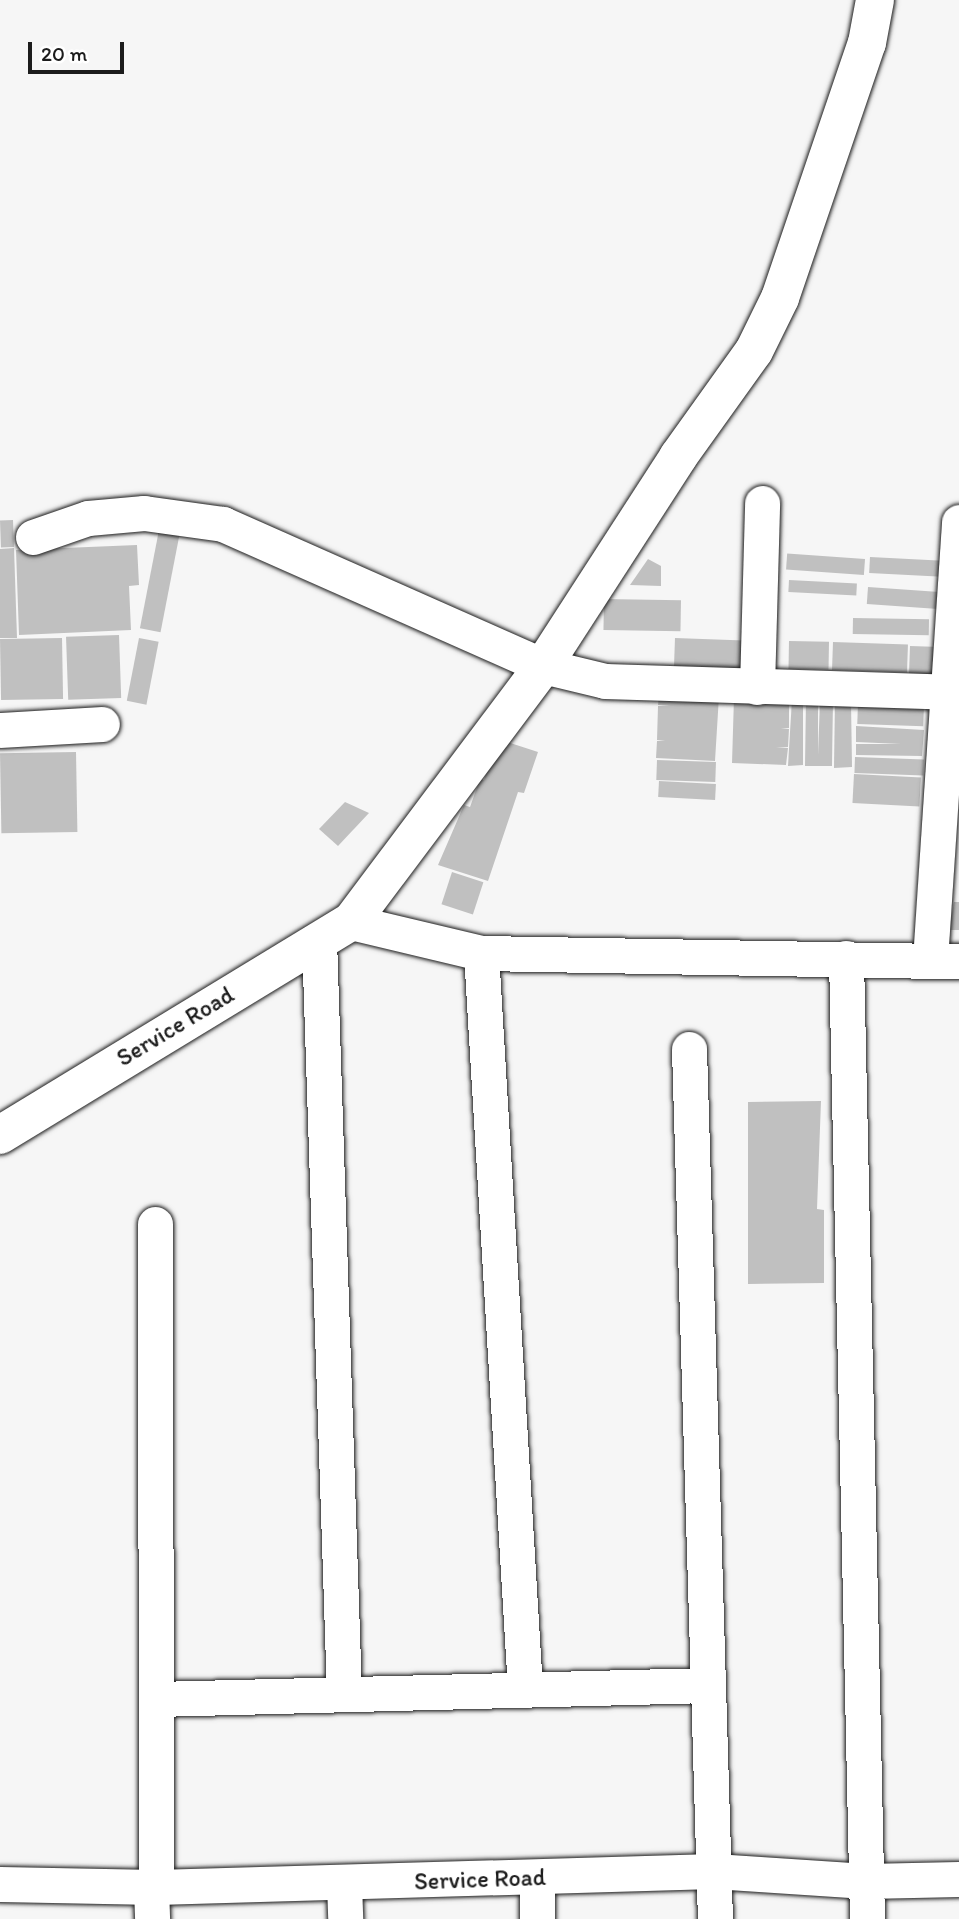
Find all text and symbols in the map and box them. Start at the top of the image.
scale bar [32,28,128,72]
text: 20 m [41,41,87,66]
street label: Service Road [111,980,239,1072]
street label: Service Road [414,1862,546,1896]

